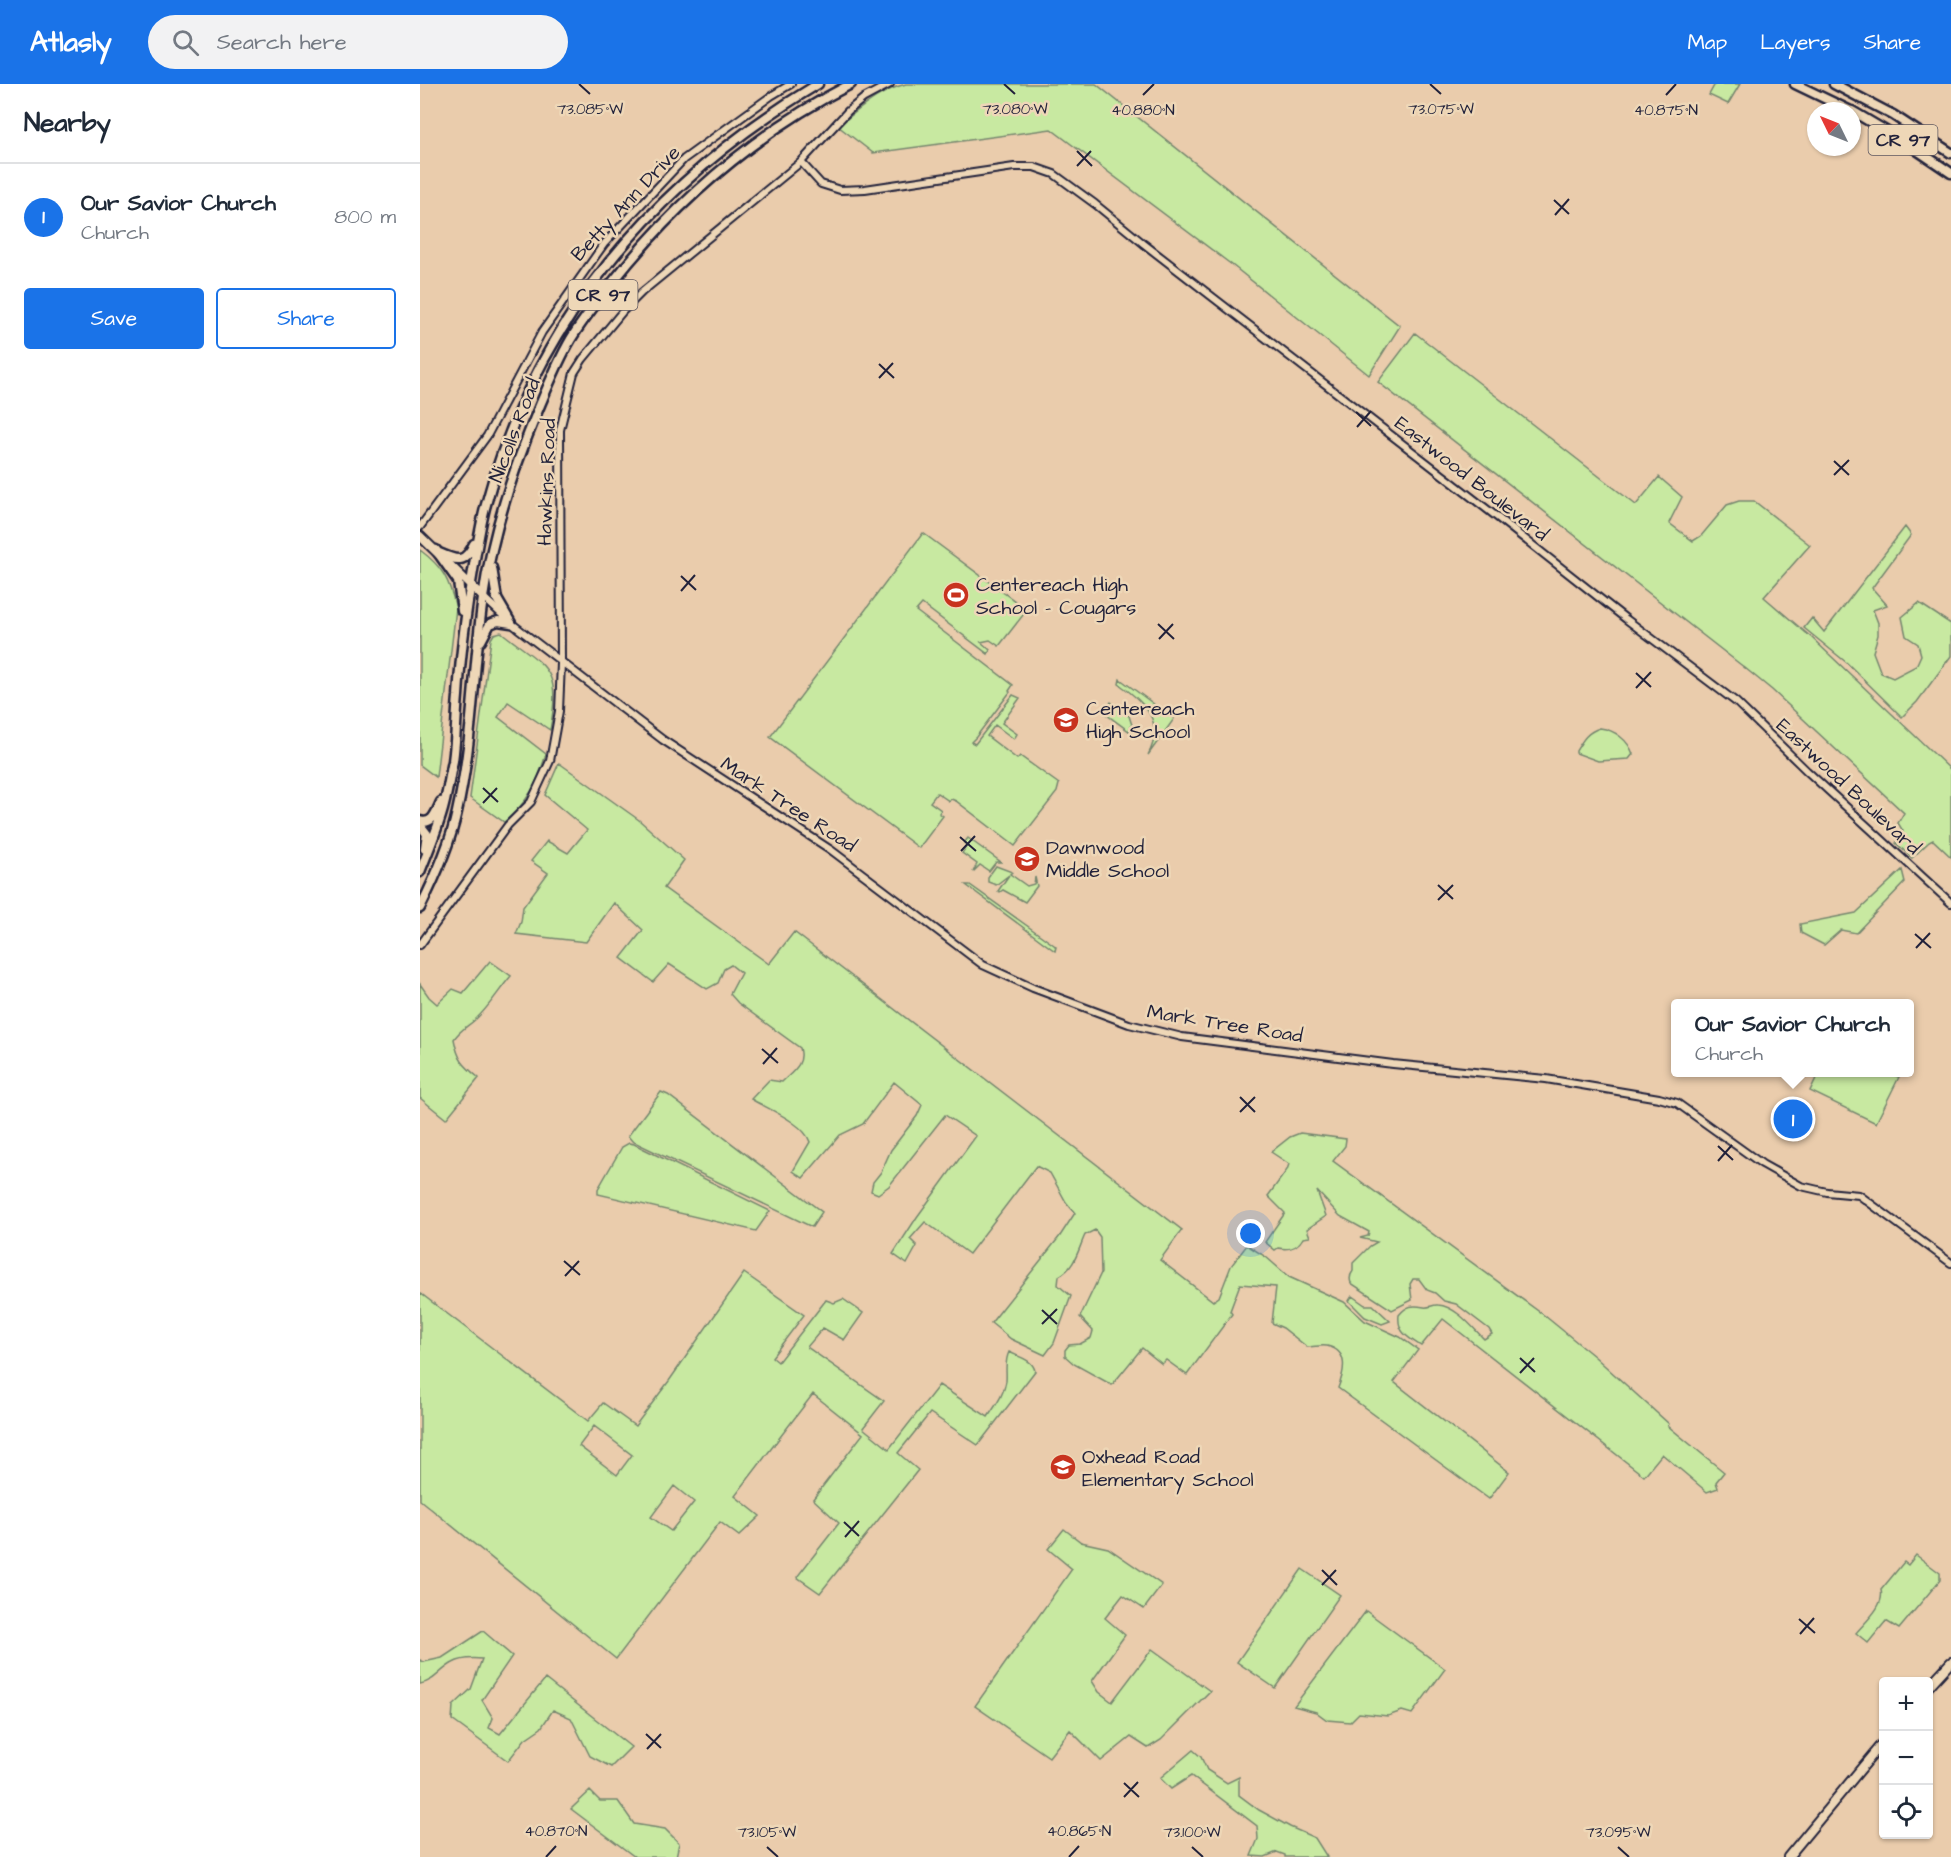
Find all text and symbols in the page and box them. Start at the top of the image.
search box [148,15,568,69]
text: Atlasly [30,23,112,62]
icon: search [169,26,202,59]
text: Search here [217,27,347,58]
text: Map [1687,28,1727,57]
text: Layers [1760,28,1830,57]
text: Share [1863,28,1921,57]
text: 73.085°W [557,99,623,120]
text: 73.080°W [982,99,1048,120]
text: 73.075°W [1408,99,1474,120]
text: 40.880°N [1111,100,1175,121]
text: 40.875°N [1634,100,1698,121]
north arrow [1807,102,1861,156]
text: Nearby [24,105,111,141]
road number: CR 97 [1868,125,1938,155]
street label: Betty Ann Drive [565,139,688,268]
text: Our Savior Church [81,188,276,219]
text: 1 [42,203,45,231]
text: 800 m [334,203,396,231]
text: Church [81,219,149,247]
road number: CR 97 [568,280,638,310]
button: Save [24,288,204,349]
button: Share [216,288,396,349]
street label: Nicolls Road [482,374,548,487]
street label: Eastwood Boulevard [1388,410,1554,548]
street label: Hawkins Road [531,418,563,546]
place label: Centereach High School - Cougars [976,571,1136,623]
sports icon: Centereach High School - Cougars [941,580,971,610]
place label: Centereach High School [1086,695,1195,747]
school or university icon: Centereach High School [1051,705,1081,735]
street label: Eastwood Boulevard [1770,712,1927,861]
street label: Mark Tree Road [715,750,862,859]
place label: Dawnwood Middle School [1046,834,1169,885]
school or university icon: Dawnwood Middle School [1012,844,1042,874]
street label: Mark Tree Road [1145,998,1305,1050]
popup [1671,999,1914,1077]
text: Our Savior Church [1695,1009,1890,1040]
text: Church [1695,1040,1763,1068]
pin: 1 [1774,1096,1812,1142]
your location [1236,1219,1265,1248]
place label: Oxhead Road Elementary School [1082,1443,1254,1495]
school or university icon: Oxhead Road Elementary School [1048,1452,1078,1482]
map controls [1879,1677,1933,1839]
button: + [1879,1677,1933,1731]
button: − [1879,1731,1933,1785]
button: locate [1879,1785,1933,1839]
text: 40.870°N [525,1821,587,1842]
text: 40.865°N [1047,1821,1111,1842]
text: 73.105°W [738,1822,796,1843]
text: 73.100°W [1163,1822,1221,1843]
text: 73.095°W [1586,1822,1651,1843]

